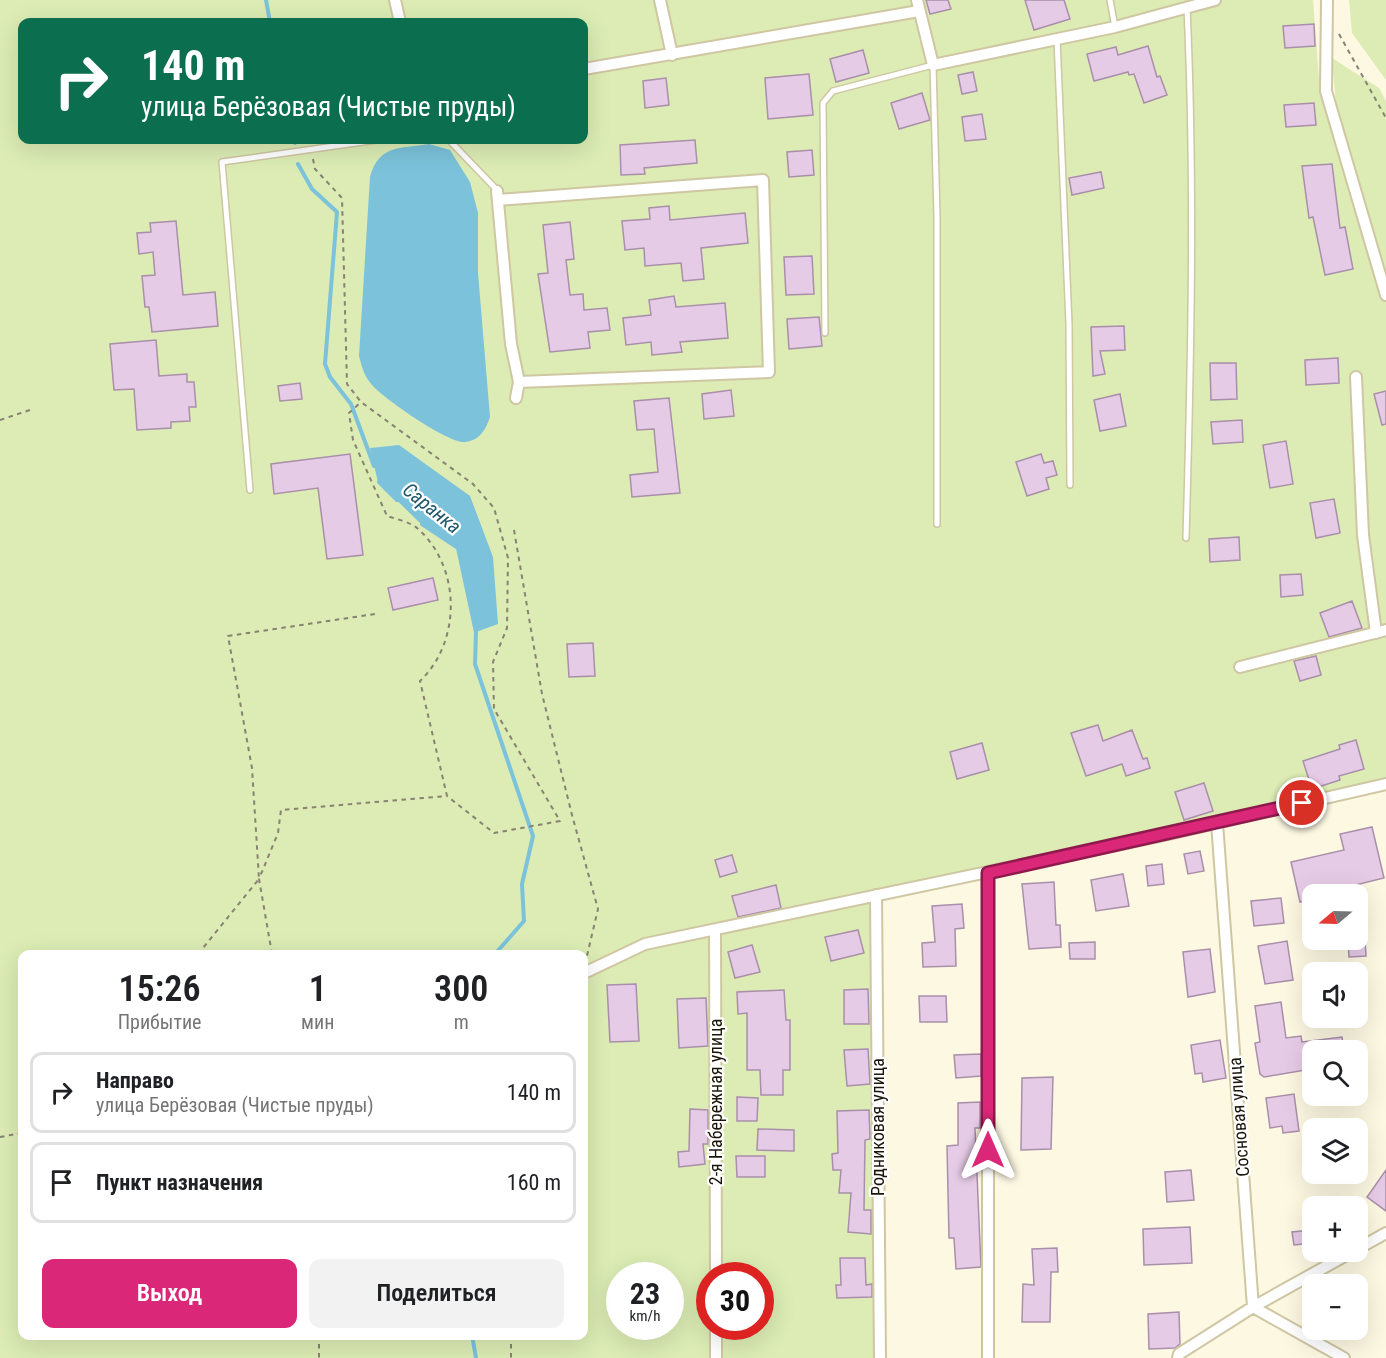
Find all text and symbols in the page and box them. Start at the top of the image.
text: 140 m [141,41,246,90]
icon: right [42,42,120,120]
text: улица Берёзовая (Чистые пруды) [141,91,516,123]
water label: Саранка [398,477,466,539]
pin [1276,777,1327,828]
icon: arrive [1285,786,1318,819]
north arrow [1302,884,1368,950]
map controls [1302,884,1368,1340]
button: sound [1302,962,1368,1028]
text: 15:26 [119,968,201,1010]
text: 1 [309,968,327,1010]
text: 300 [434,968,488,1010]
text: Прибытие [118,1010,201,1034]
text: мин [301,1010,334,1034]
text: m [454,1010,469,1034]
street label: 2-я Набережная улица [705,1019,726,1185]
button: search [1302,1040,1368,1106]
street label: Сосновая улица [1224,1057,1253,1178]
street label: Родниковая улица [867,1058,888,1196]
text: Направо [96,1068,174,1093]
icon: right [45,1076,78,1109]
text: 140 m [507,1080,561,1105]
text: улица Берёзовая (Чистые пруды) [96,1093,374,1117]
position arrow [956,1118,1020,1182]
button: layers [1302,1118,1368,1184]
icon: arrive [45,1166,78,1199]
text: Пункт назначения [96,1170,263,1195]
text: 160 m [507,1170,561,1195]
button: + [1302,1196,1368,1262]
button: Выход [42,1259,297,1328]
button: Поделиться [309,1259,564,1328]
speed limit sign: 30 [696,1262,774,1340]
button: − [1302,1274,1368,1340]
text: 23 [630,1276,660,1311]
text: km/h [630,1307,660,1325]

